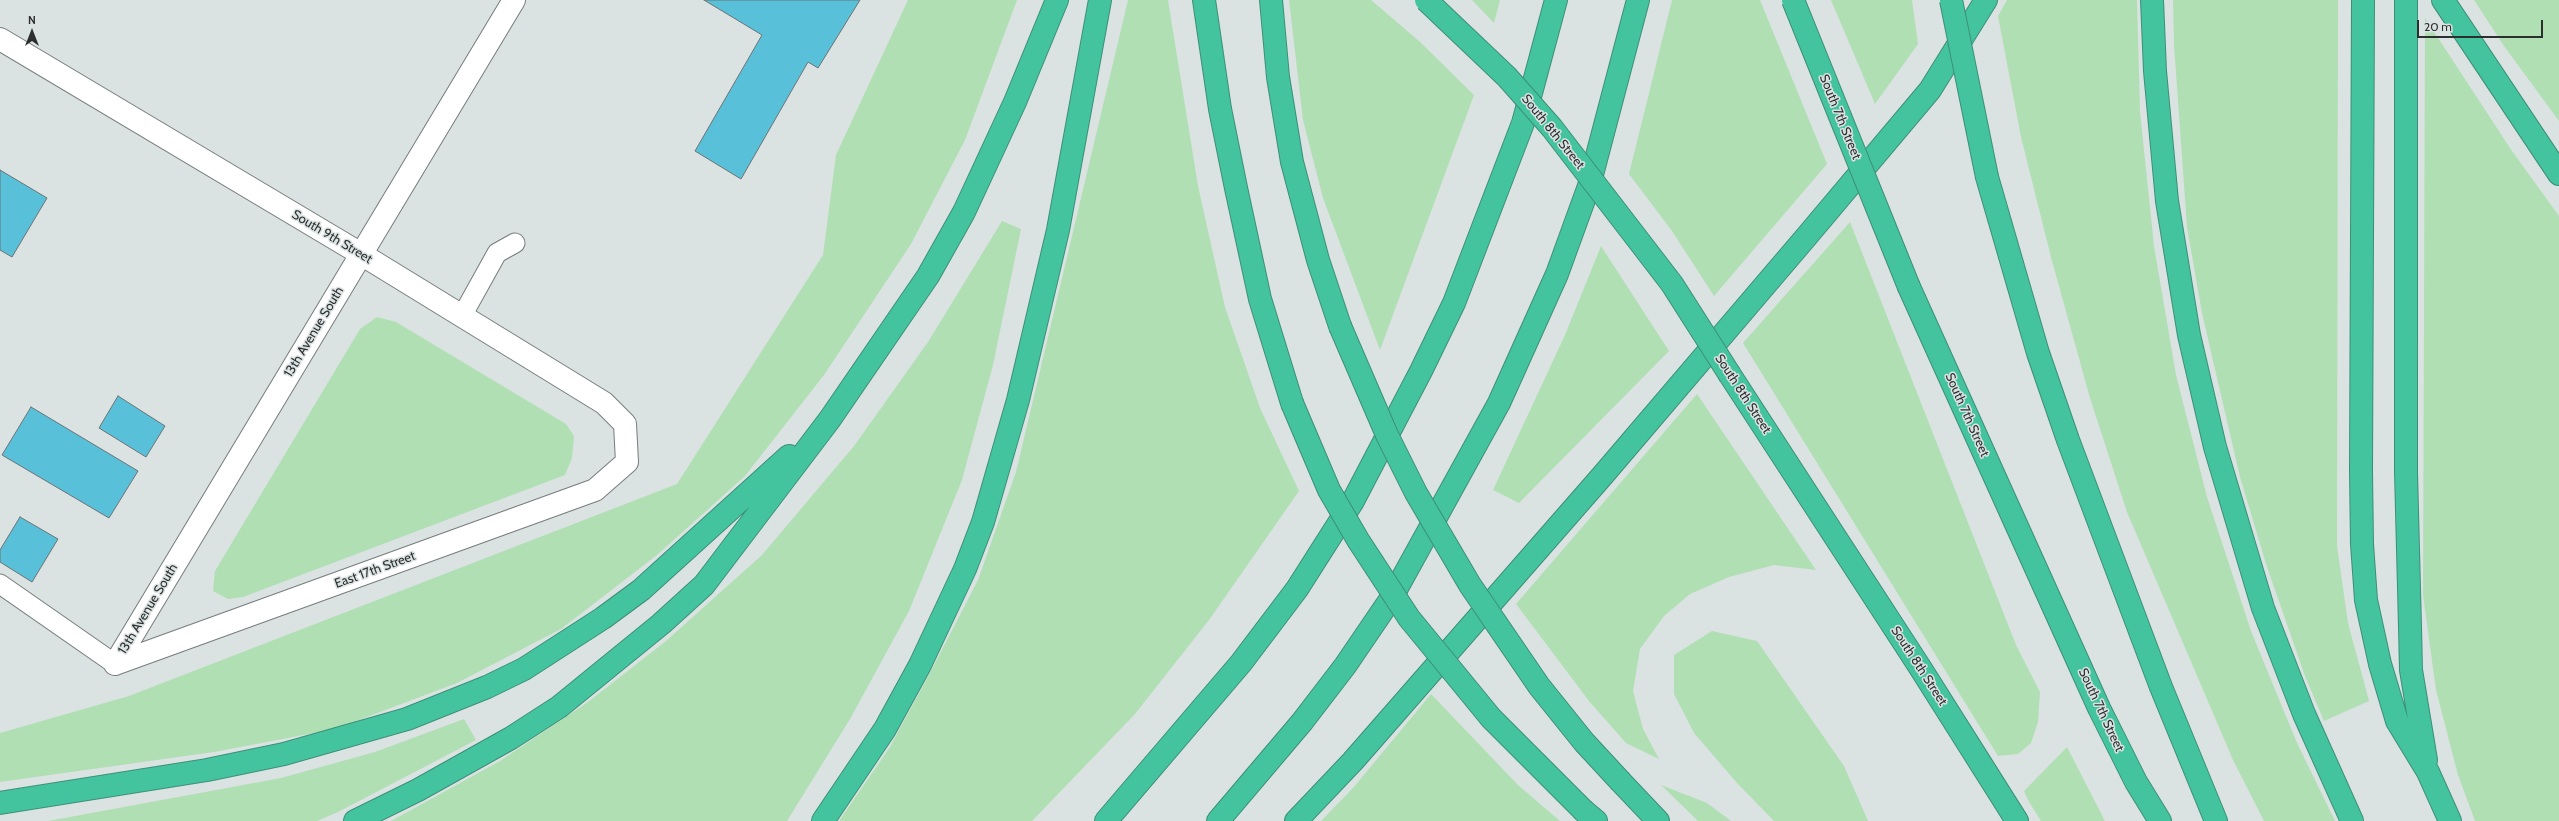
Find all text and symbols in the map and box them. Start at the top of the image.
north arrow [12,12,52,52]
scale bar [2419,12,2545,38]
text: N [28,13,36,27]
text: 20 m [2424,19,2452,34]
street label: South 7th Street [1816,72,1864,162]
street label: South 8th Street [1518,92,1588,172]
street label: South 9th Street [289,207,375,267]
street label: 13th Avenue South [281,284,347,380]
street label: South 8th Street [1712,351,1774,437]
street label: South 7th Street [1942,371,1992,459]
street label: East 17th Street [333,548,417,592]
street label: 13th Avenue South [115,561,181,657]
street label: South 8th Street [1888,623,1950,709]
street label: South 7th Street [2075,666,2127,754]

